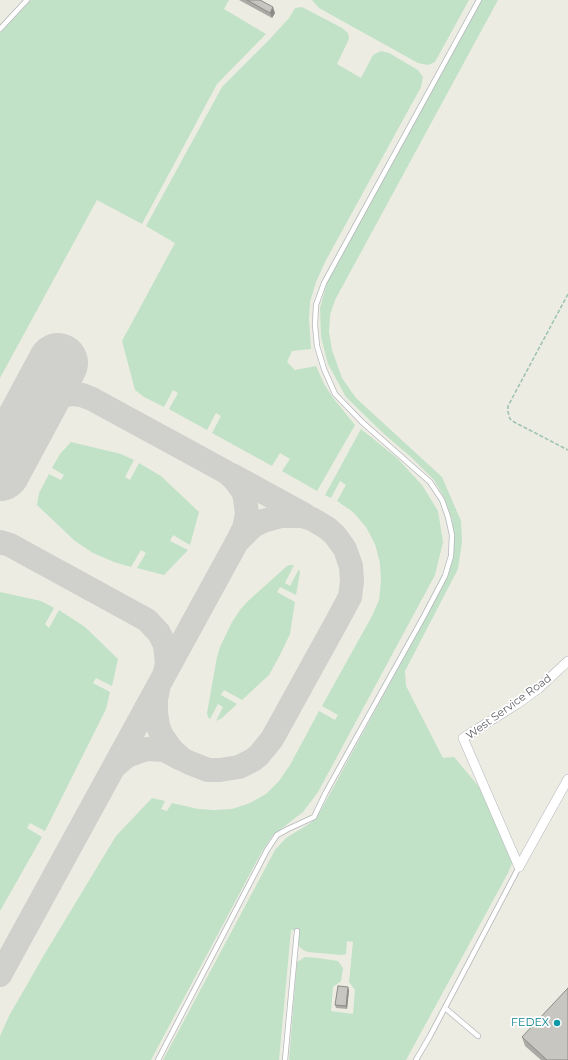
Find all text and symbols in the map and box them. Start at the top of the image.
street label: West Service Road [464,672,554,742]
place label: FEDEX [511,1016,549,1030]
marker: FEDEX [552,1018,562,1028]

